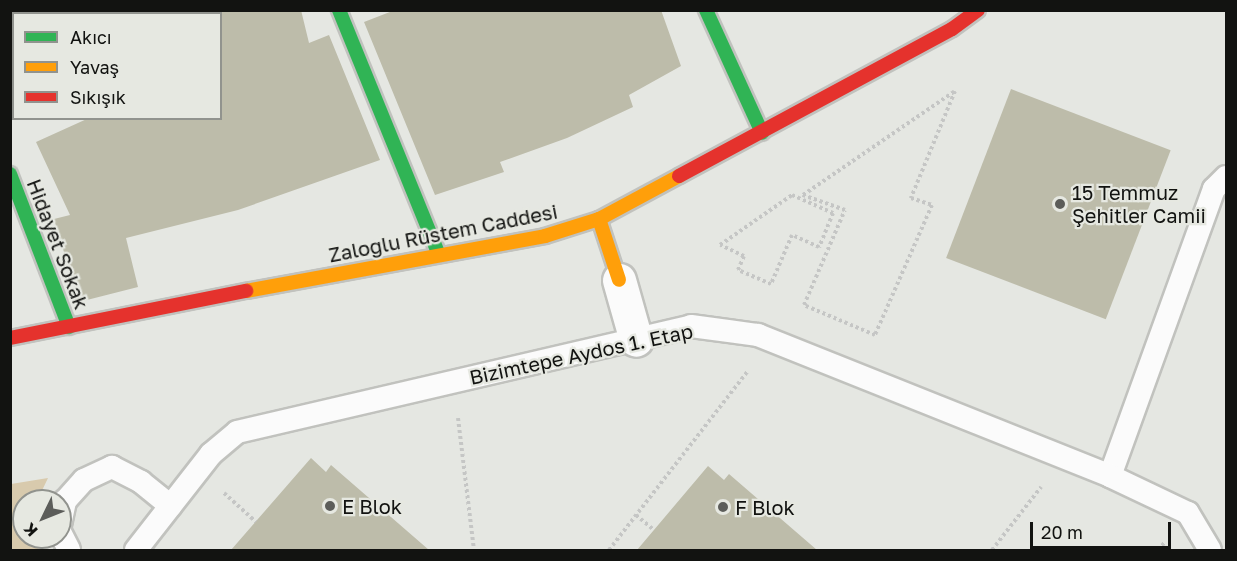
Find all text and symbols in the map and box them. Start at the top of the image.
legend [12,12,222,120]
text: Akıcı [70,26,112,48]
text: Yavaş [70,56,119,78]
text: Sıkışık [70,86,126,108]
street label: Hidayet Sokak [22,175,94,313]
place label: 15 Temmuz Şehitler Camii [1072,180,1206,227]
marker: 15 Temmuz Şehitler Camii [1053,197,1067,211]
street label: Zaloğlu Rüstem Caddesi [327,199,559,267]
street label: Bizimtepe Aydos 1. Etap [467,319,695,389]
north arrow [12,489,72,549]
place label: E Blok [342,494,402,518]
place label: F Blok [735,495,795,519]
marker: E Blok [323,499,337,513]
marker: F Blok [716,500,730,514]
scale bar [1033,510,1174,548]
text: K [19,519,42,541]
text: 20 m [1041,521,1083,543]

